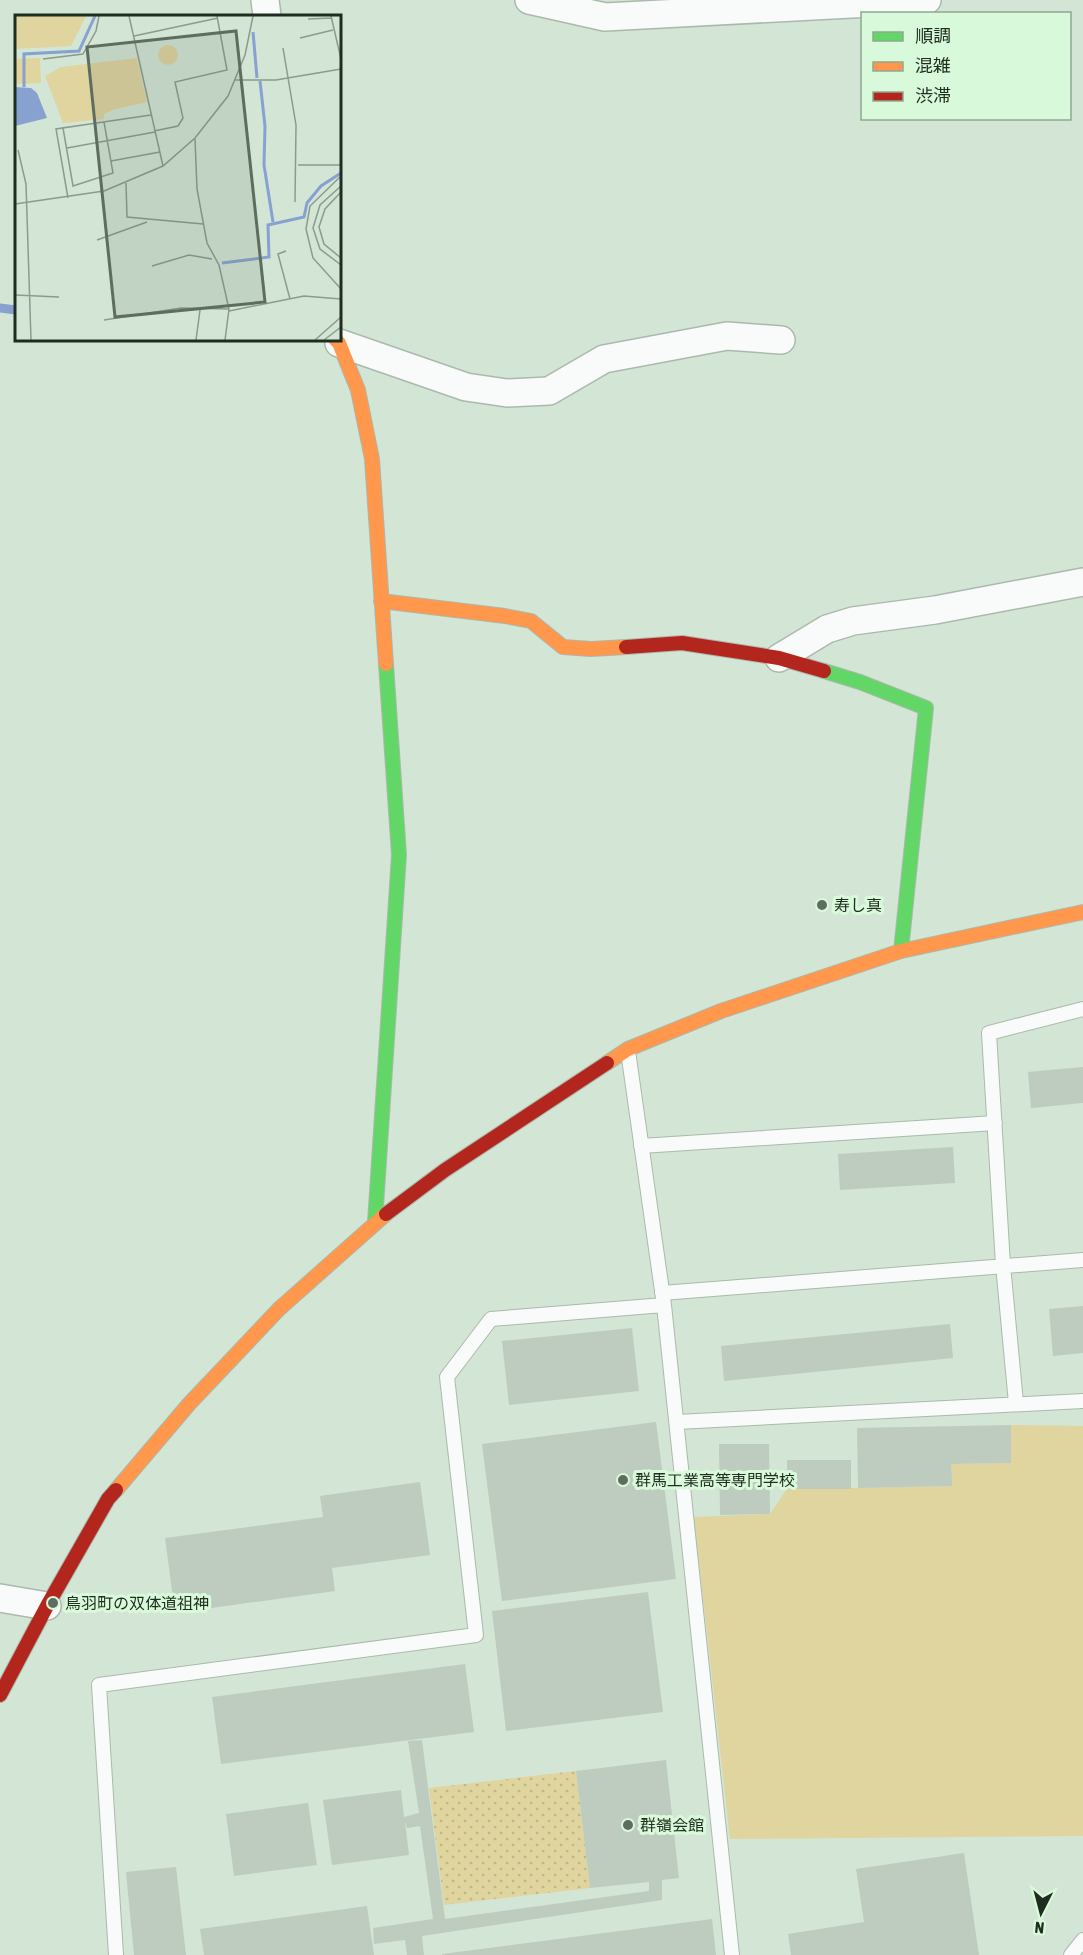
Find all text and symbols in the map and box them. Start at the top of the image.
legend [861,12,1071,120]
inset map [15,15,340,340]
text: 順調 [915,25,951,46]
text: 混雑 [915,55,951,76]
text: 渋滞 [915,85,951,106]
place label: 寿し真 [834,896,882,914]
marker: 寿し真 [815,898,829,912]
place label: 群馬工業高等専門学校 [635,1471,795,1489]
marker: 群馬工業高等専門学校 [616,1473,630,1487]
place label: 鳥羽町の双体道祖神 [65,1594,209,1612]
marker: 鳥羽町の双体道祖神 [46,1596,60,1610]
place label: 群嶺会館 [640,1816,704,1834]
marker: 群嶺会館 [621,1818,635,1832]
north arrow [1011,1883,1071,1943]
text: N [1034,1918,1045,1937]

